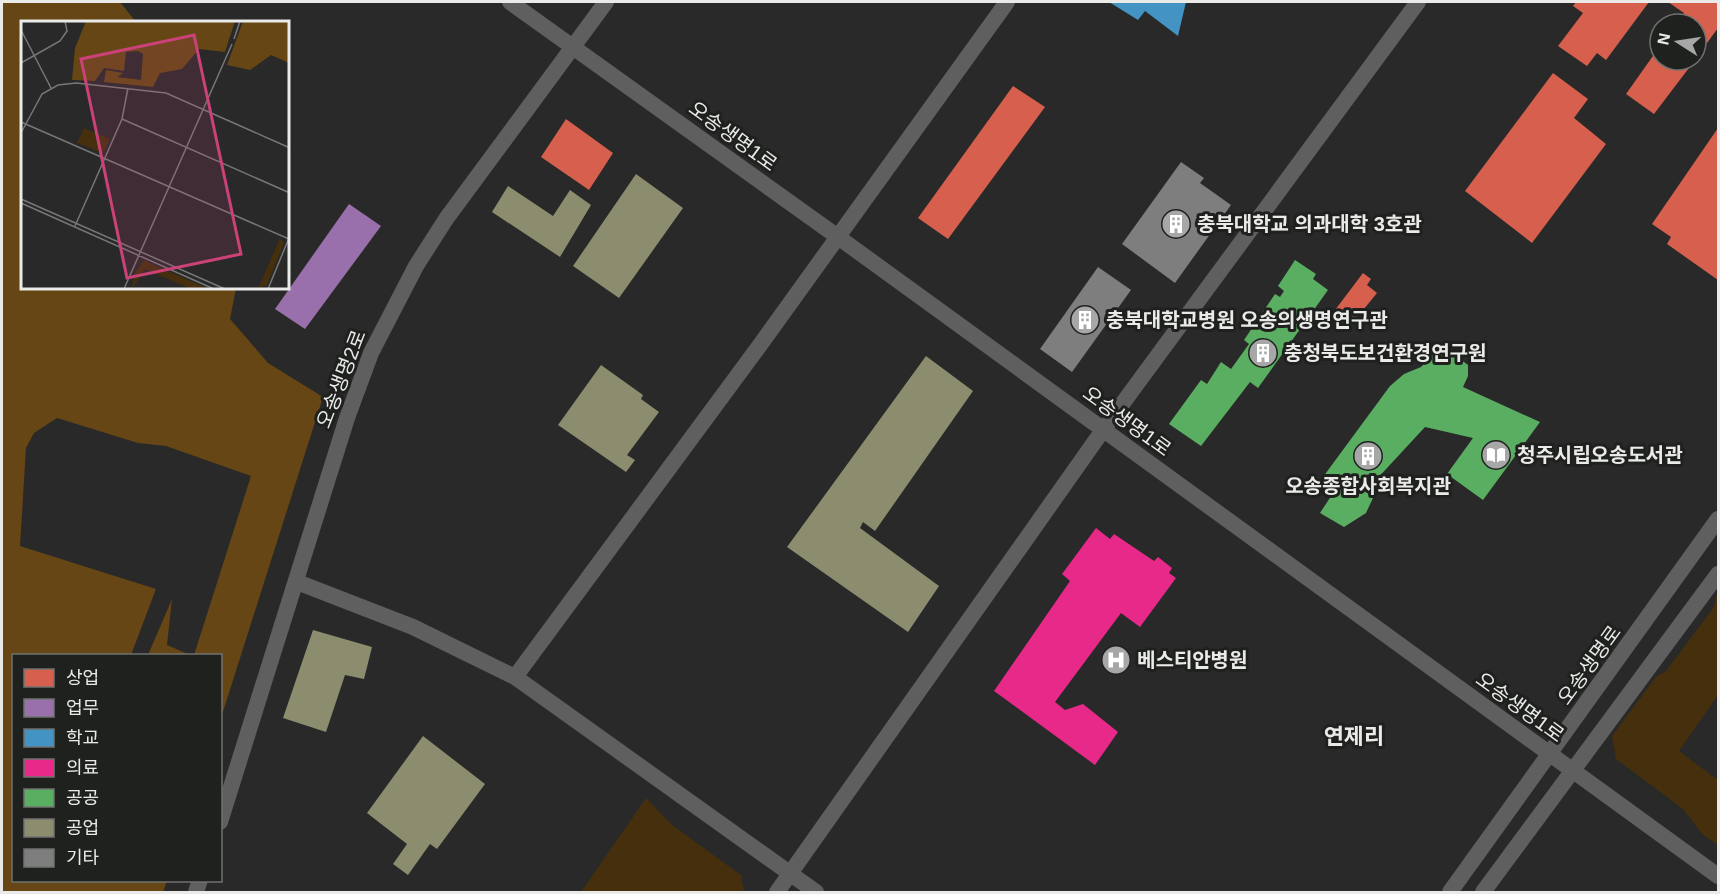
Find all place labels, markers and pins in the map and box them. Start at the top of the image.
building icon: 충북대학교 의과대학 3호관 [1160,208,1192,240]
place label: 충북대학교 의과대학 3호관 [1197,213,1422,235]
building icon: 충북대학교병원 오송의생명연구관 [1069,304,1101,336]
place label: 충북대학교병원 오송의생명연구관 [1106,309,1388,331]
building icon: 충청북도보건환경연구원 [1247,337,1279,369]
place label: 충청북도보건환경연구원 [1284,342,1486,364]
library icon: 청주시립오송도서관 [1480,439,1512,471]
building icon: 오송종합사회복지관 [1352,440,1384,472]
place label: 청주시립오송도서관 [1517,444,1683,466]
place label: 오송종합사회복지관 [1285,475,1451,497]
hospital icon: 베스티안병원 [1100,644,1132,676]
place label: 베스티안병원 [1137,649,1247,671]

